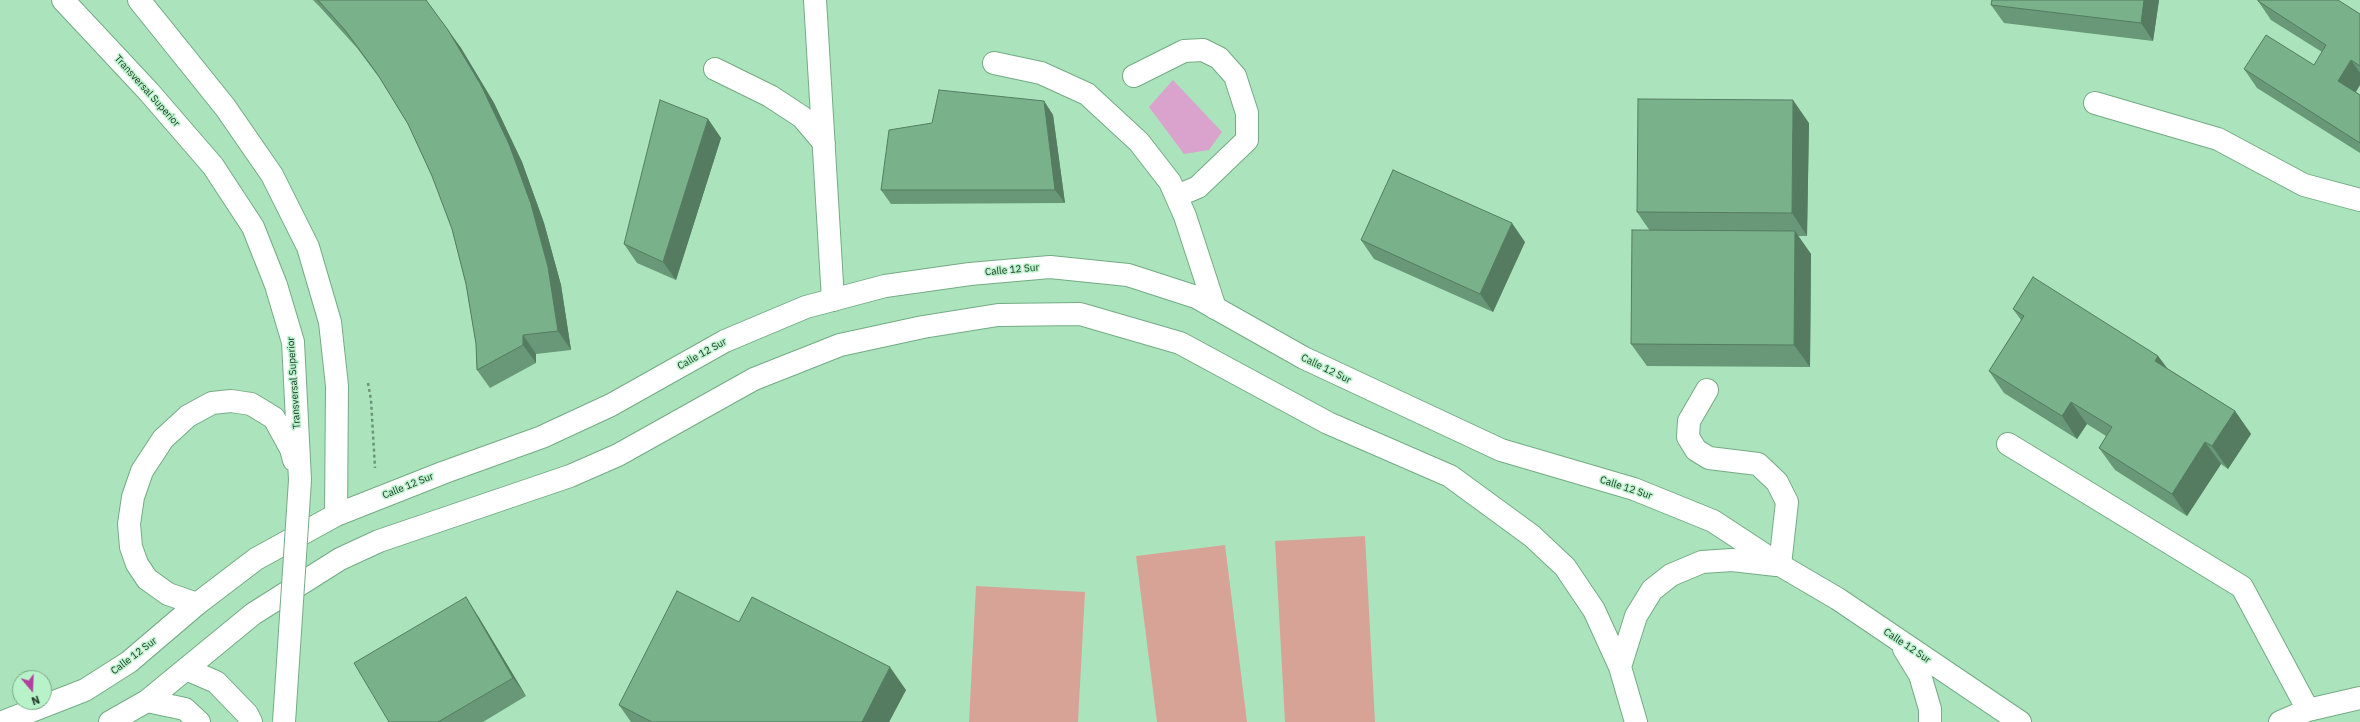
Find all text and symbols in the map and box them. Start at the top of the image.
street label: Transversal Superior [112,53,182,129]
street label: Calle 12 Sur [984,262,1040,278]
street label: Calle 12 Sur [675,336,729,372]
street label: Transversal Superior [285,337,303,429]
street label: Calle 12 Sur [1299,352,1353,386]
street label: Calle 12 Sur [381,470,435,502]
street label: Calle 12 Sur [1598,474,1654,502]
street label: Calle 12 Sur [1881,626,1933,666]
street label: Calle 12 Sur [109,635,159,677]
north arrow [12,670,52,710]
text: N [30,692,42,708]

